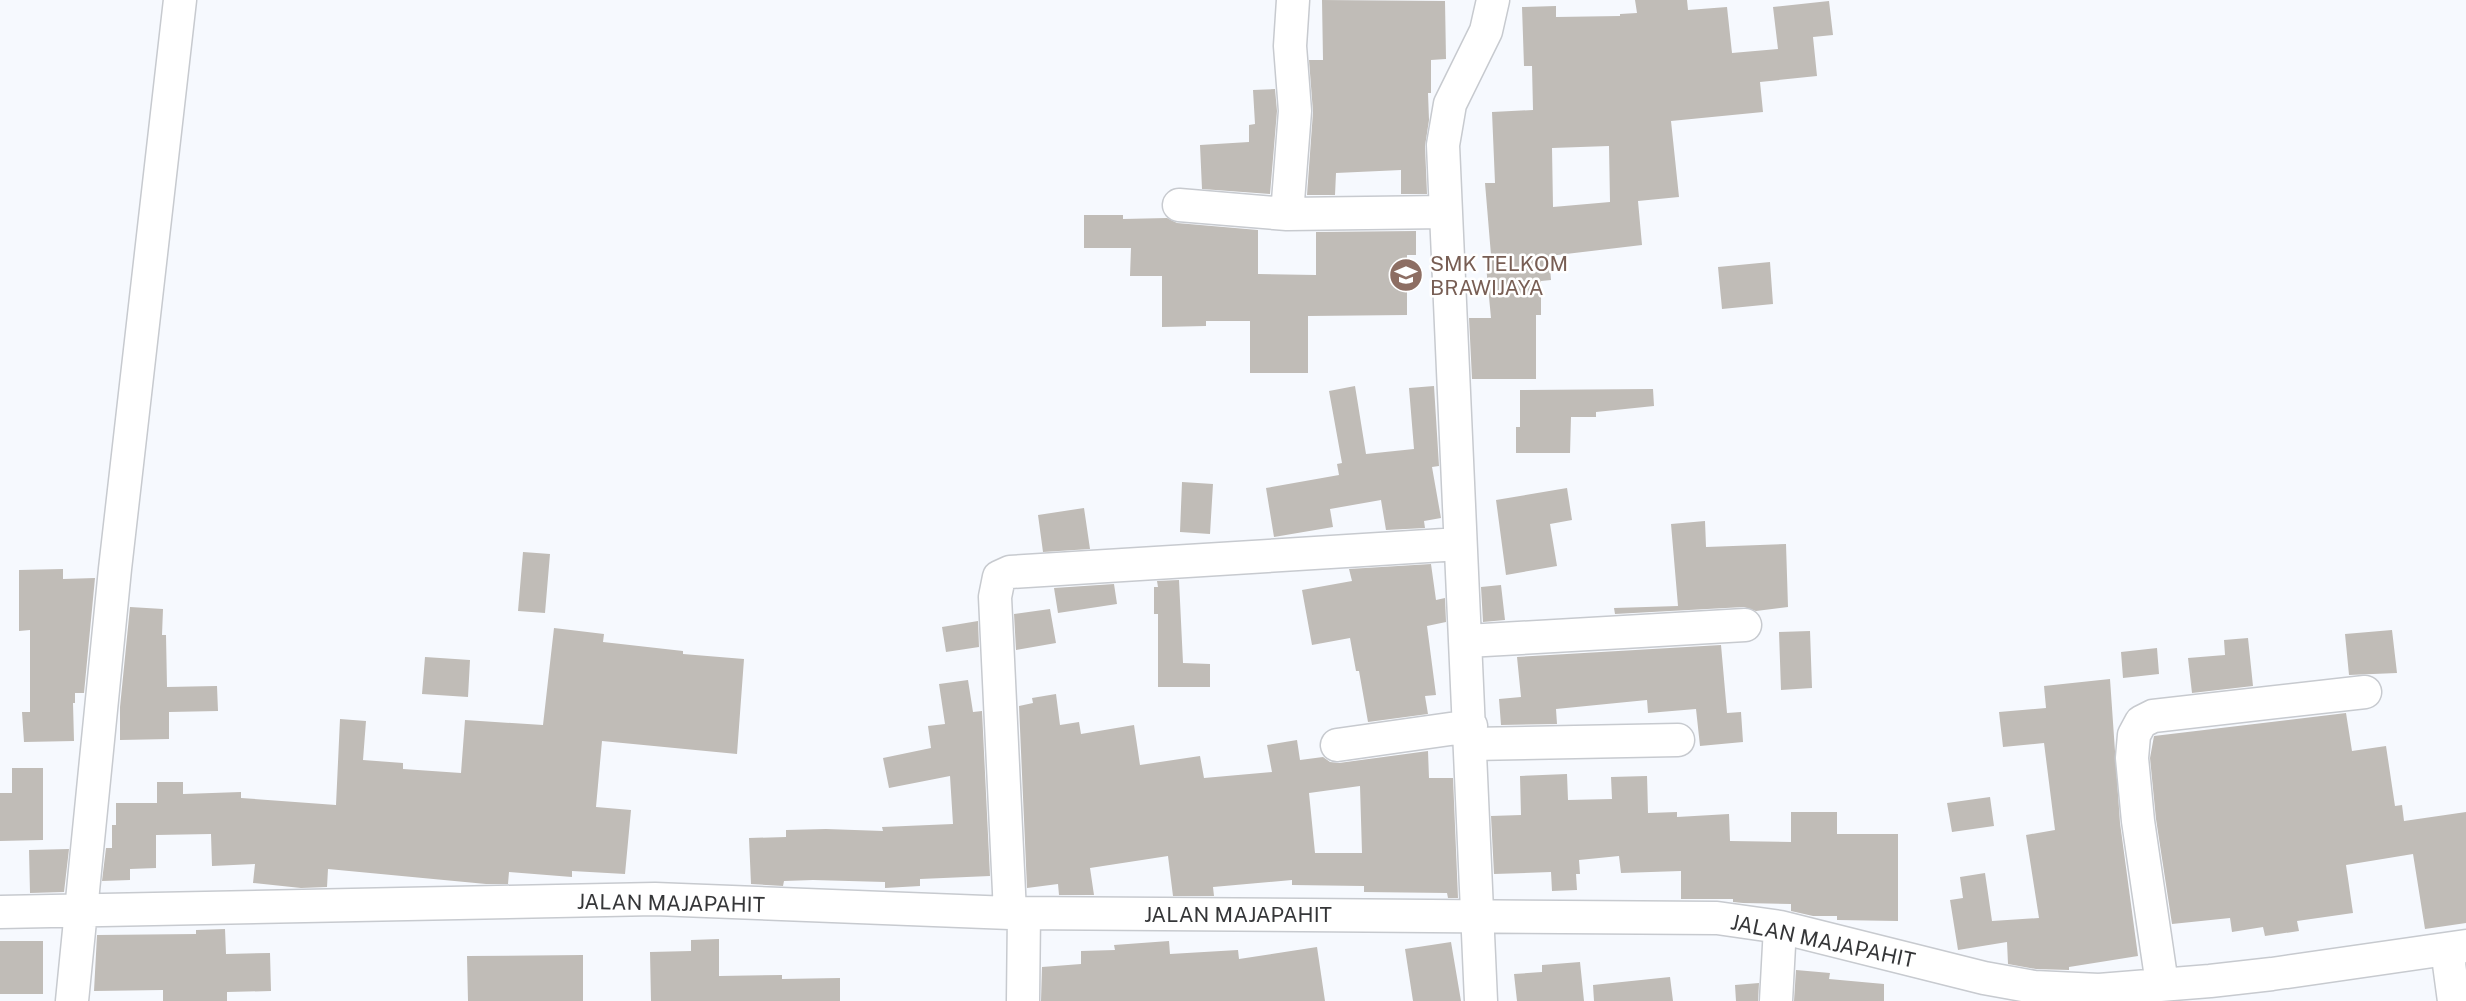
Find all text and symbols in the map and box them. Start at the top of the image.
place label: SMK TELKOM BRAWIJAYA [1430,251,1568,300]
school or university icon: SMK TELKOM BRAWIJAYA [1387,256,1425,294]
street label: JALAN MAJAPAHIT [577,889,765,917]
street label: JALAN MAJAPAHIT [1144,902,1332,927]
street label: JALAN MAJAPAHIT [1728,909,1918,973]

